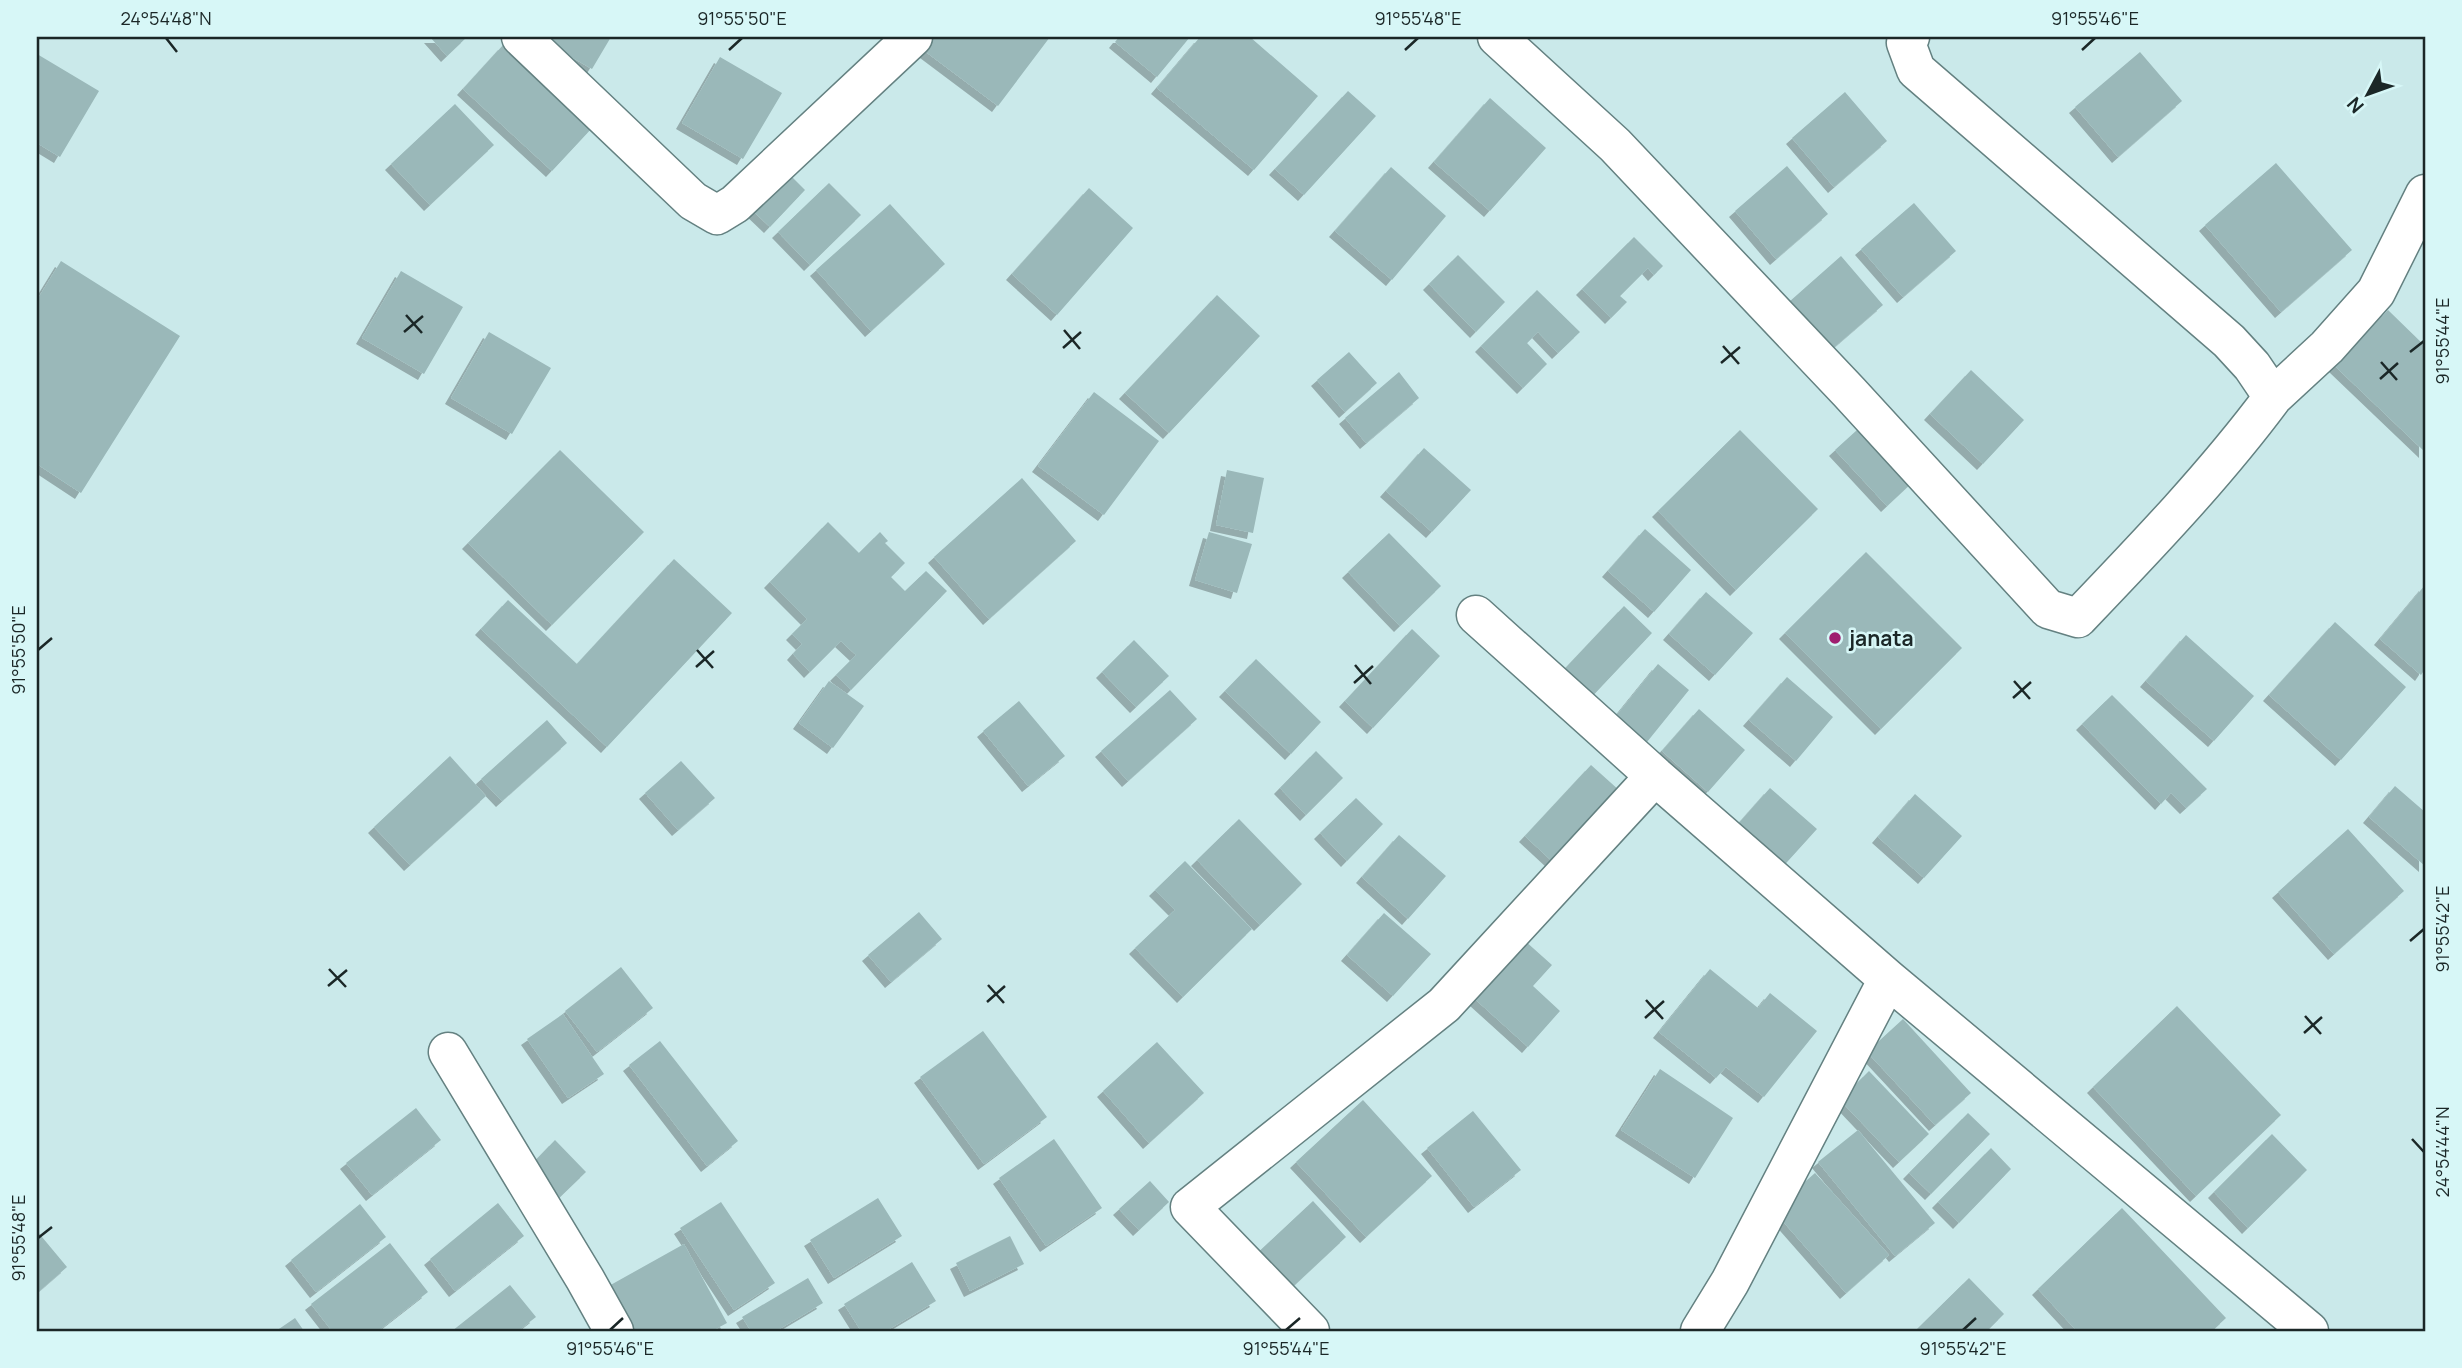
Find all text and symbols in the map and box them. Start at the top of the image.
text: 24°54'48"N [120,6,212,30]
text: 91°55'50"E [697,6,787,30]
text: 91°55'48"E [1374,6,1462,30]
text: 91°55'46"E [2051,6,2139,30]
north arrow [2332,60,2402,130]
text: N [2341,91,2369,119]
text: 91°55'44"E [2430,298,2454,384]
text: 91°55'50"E [6,605,30,695]
place label: janata [1848,624,1914,652]
marker: janata [1827,630,1843,646]
text: 91°55'42"E [2430,886,2454,972]
text: 24°54'44"N [2430,1107,2454,1198]
text: 91°55'48"E [6,1194,30,1282]
text: 91°55'46"E [566,1336,654,1360]
text: 91°55'44"E [1243,1336,1329,1360]
text: 91°55'42"E [1920,1336,2006,1360]

